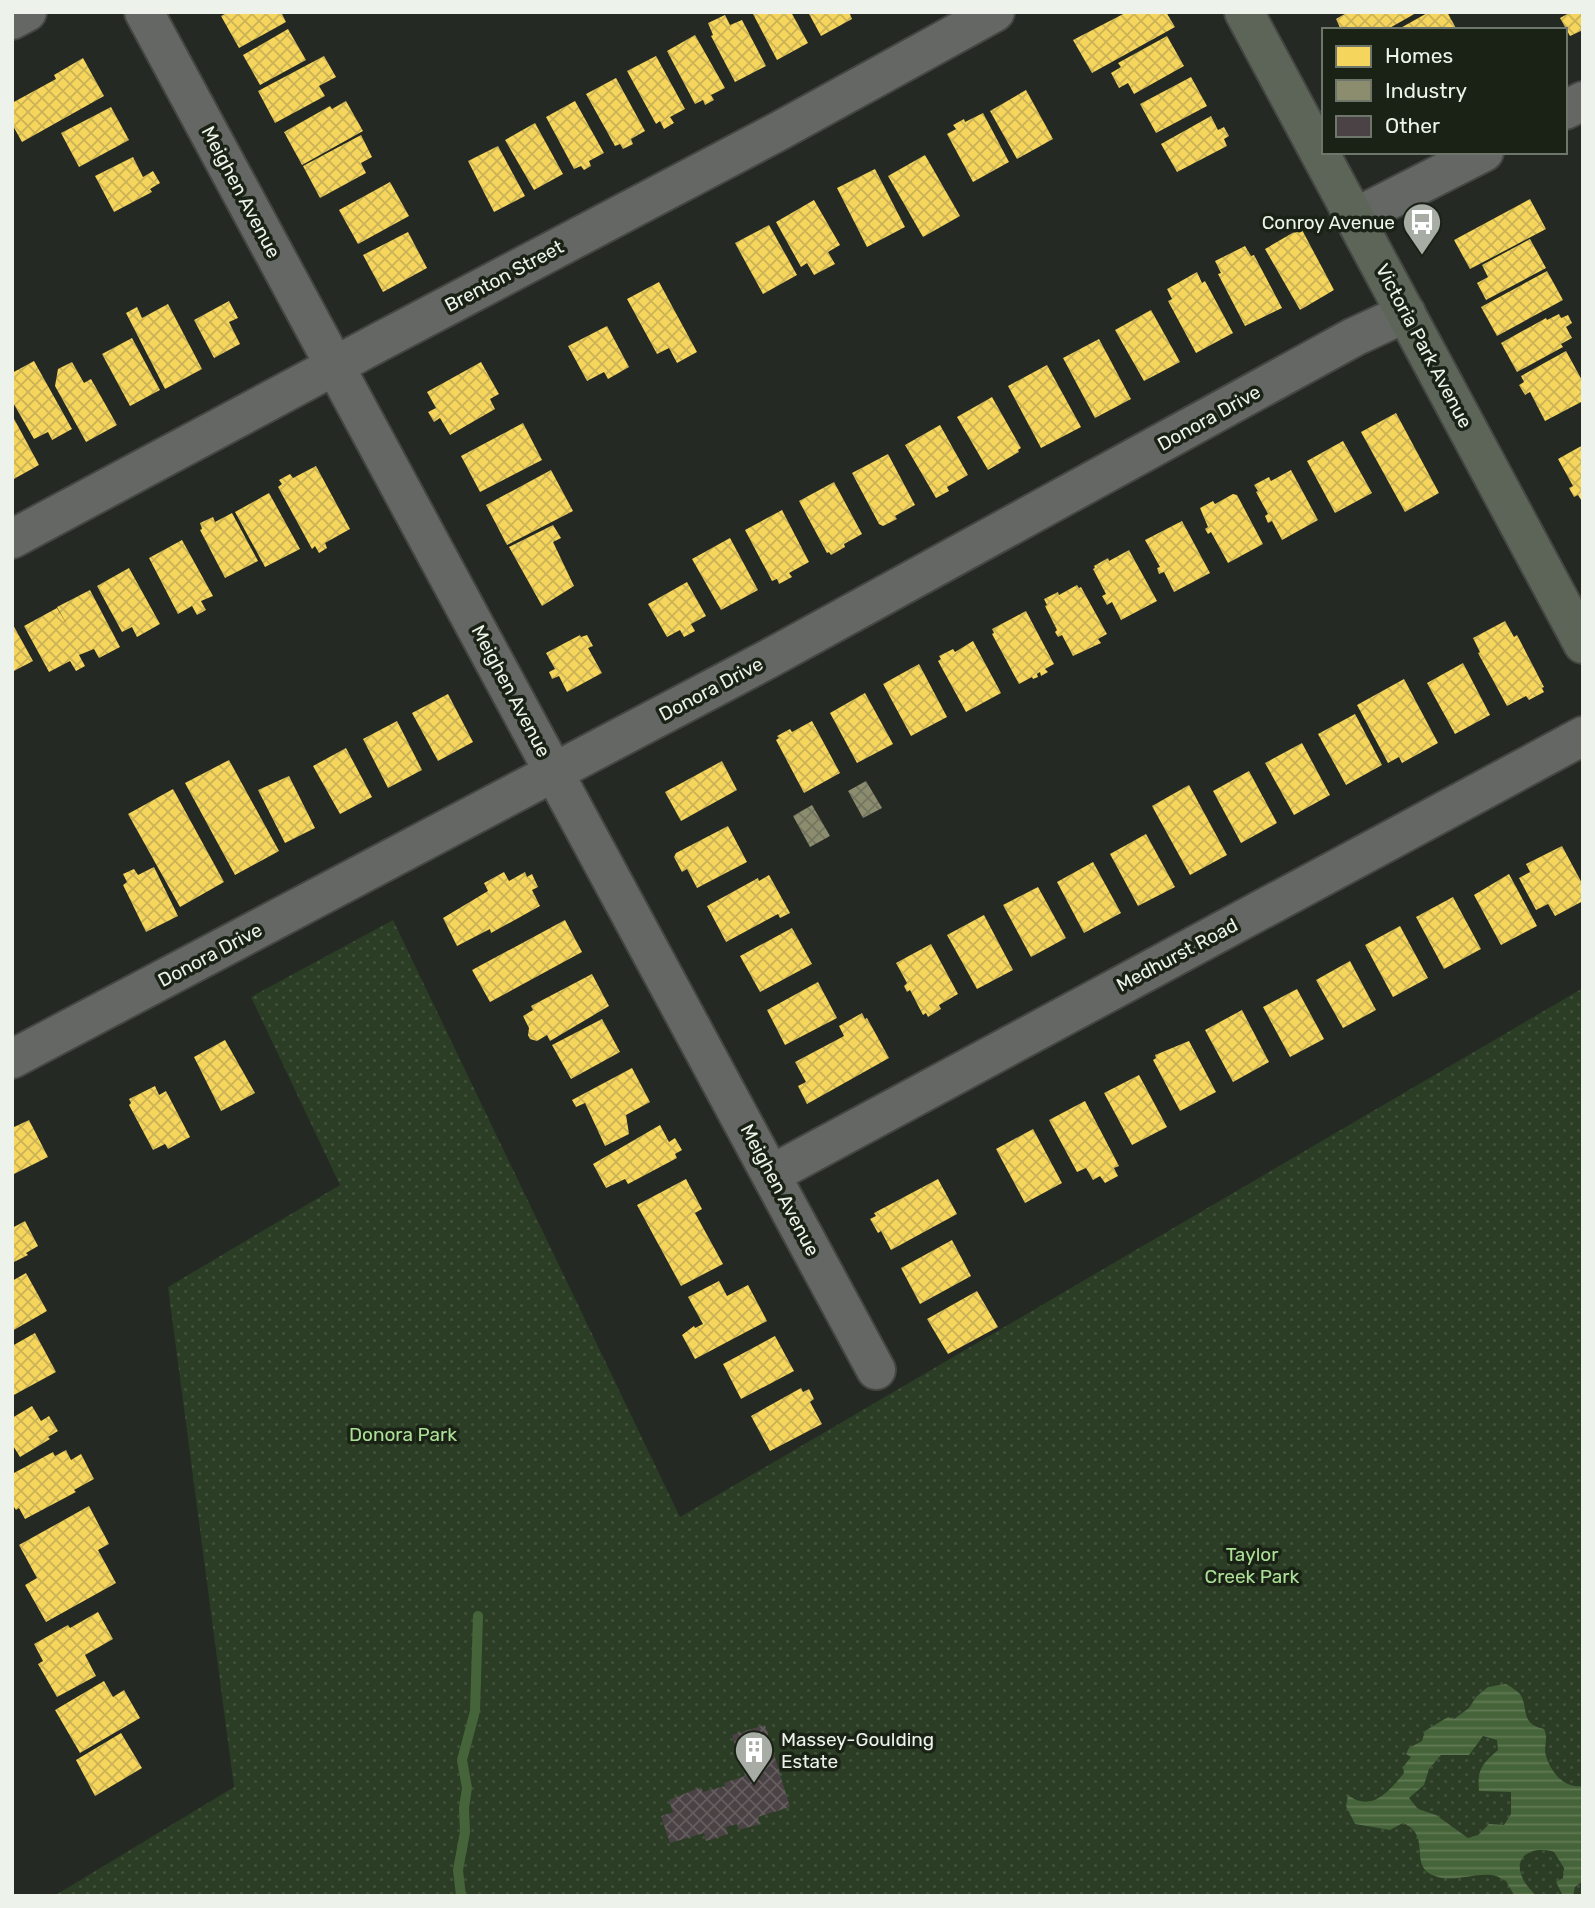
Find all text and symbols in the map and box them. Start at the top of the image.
legend [1322,28,1567,154]
text: Homes [1385,43,1453,68]
text: Industry [1385,78,1467,103]
text: Other [1385,113,1440,138]
street label: Meighen Avenue [197,122,285,262]
bus stop icon: Conroy Avenue [1401,201,1443,256]
place label: Conroy Avenue [1262,211,1395,234]
street label: Brenton Street [441,235,568,317]
street label: Victoria Park Avenue [1371,260,1477,432]
street label: Donora Drive [1153,380,1265,456]
street label: Meighen Avenue [467,621,555,761]
street label: Donora Drive [655,652,767,726]
street label: Medhurst Road [1112,913,1242,997]
street label: Donora Drive [154,918,266,992]
street label: Meighen Avenue [736,1120,824,1260]
park label: Donora Park [349,1423,457,1446]
park label: Taylor Creek Park [1205,1543,1300,1588]
place label: Massey-Goulding Estate [781,1728,934,1773]
building icon: Massey-Goulding Estate [733,1729,775,1784]

